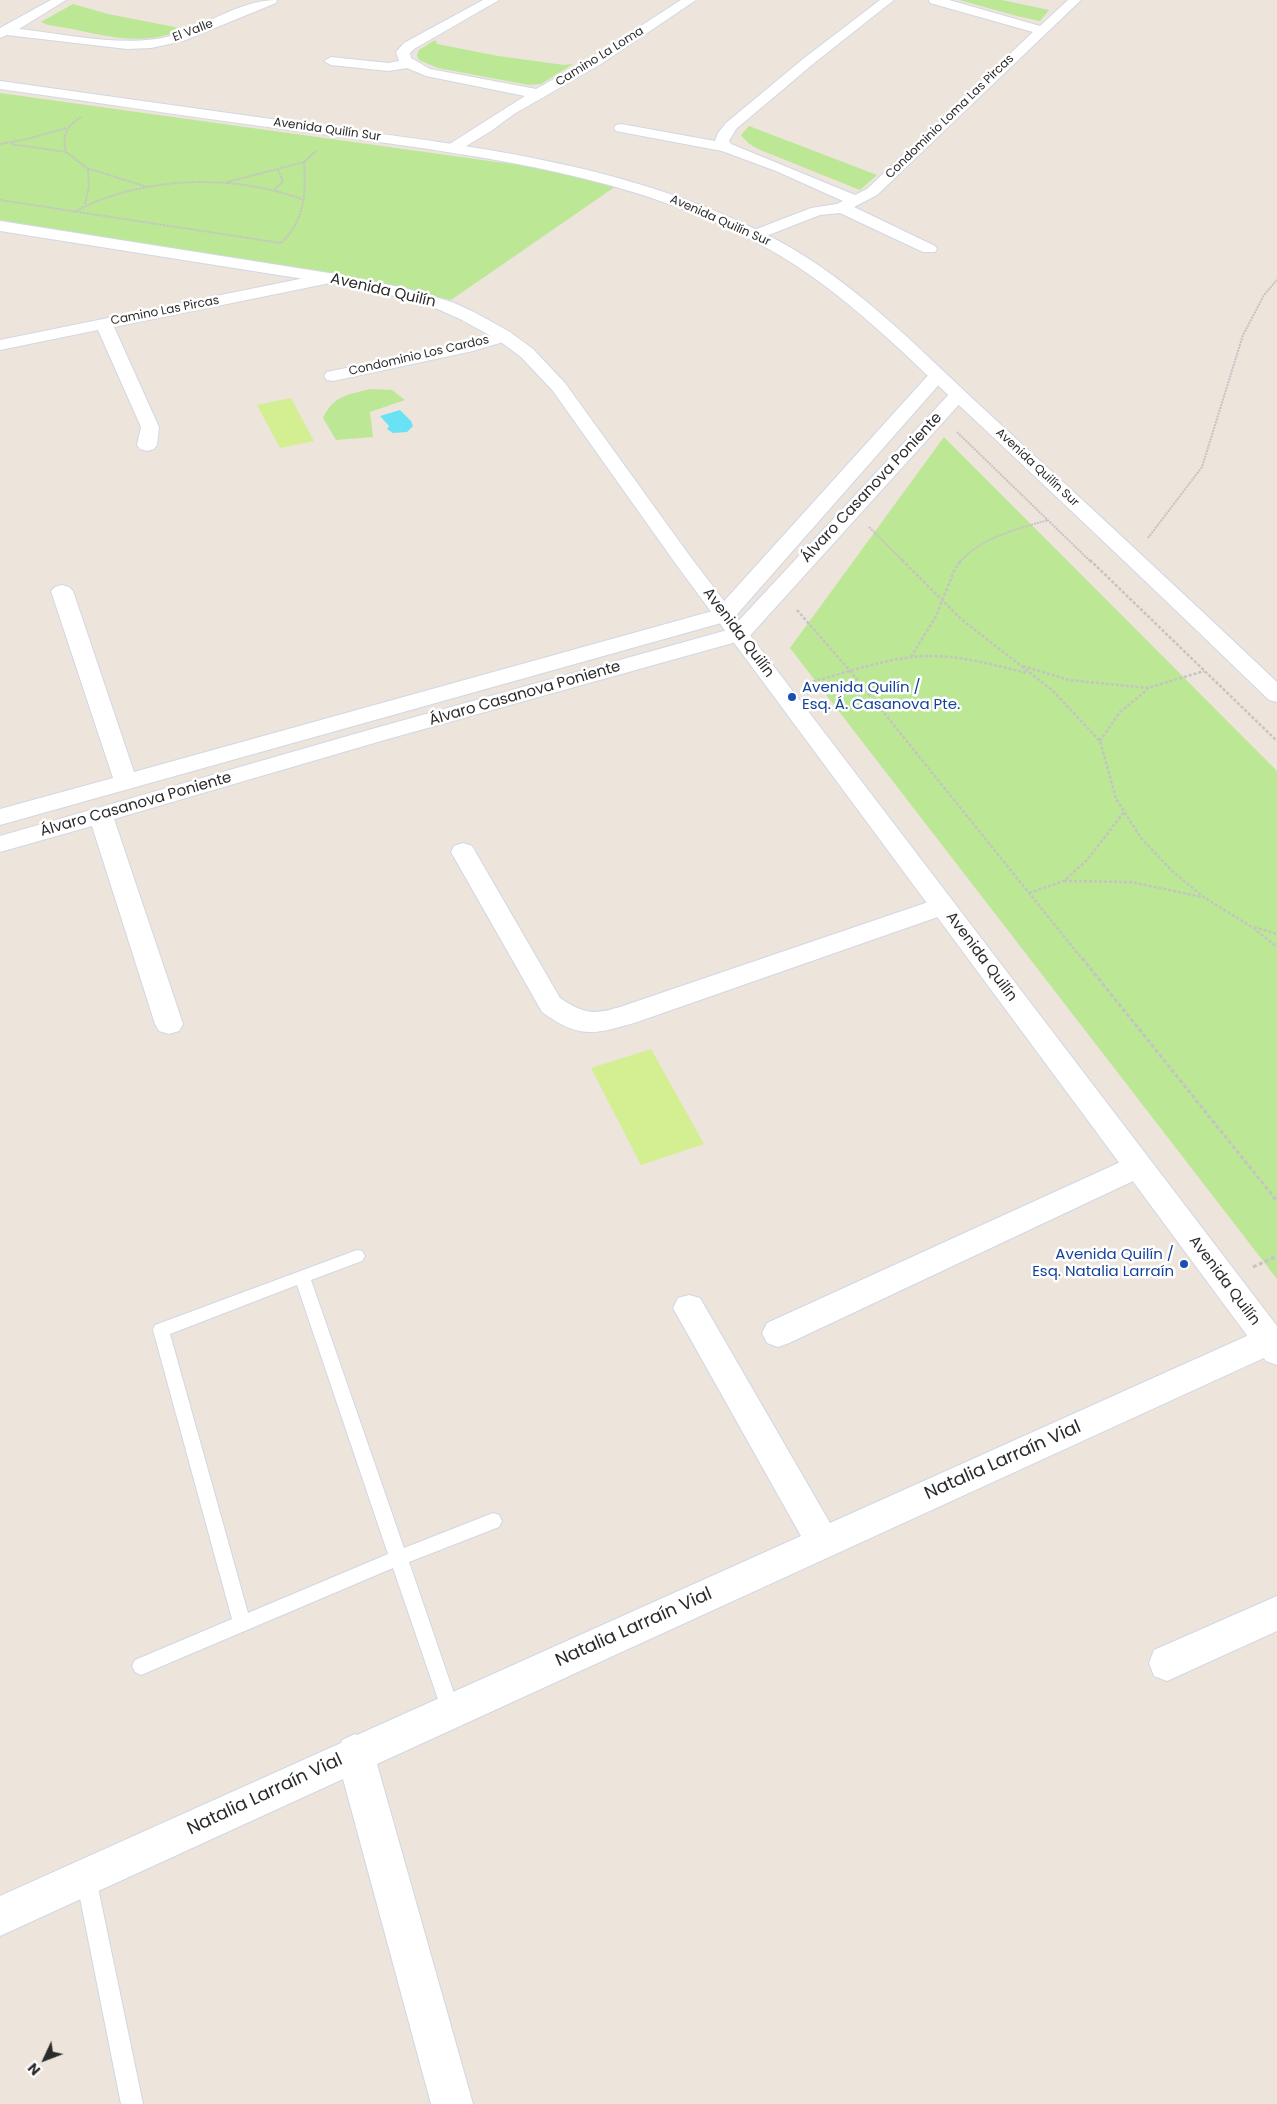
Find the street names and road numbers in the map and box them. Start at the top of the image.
street label: El Valle [171,17,215,45]
street label: Camino La Loma [553,24,647,90]
street label: Condominio Loma Las Pircas [883,52,1017,182]
street label: Avenida Quilín Sur [272,115,382,145]
street label: Avenida Quilín Sur [668,192,772,250]
street label: Avenida Quilín [329,270,437,312]
street label: Camino Las Pircas [110,293,220,329]
street label: Condominio Los Cardos [347,333,491,379]
street label: Álvaro Casanova Poniente [798,409,946,567]
street label: Avenida Quilín Sur [992,426,1082,510]
street label: Avenida Quilín [698,585,778,681]
street label: Álvaro Casanova Poniente [427,658,623,730]
street label: Álvaro Casanova Poniente [38,769,234,841]
street label: Avenida Quilín [941,909,1021,1005]
street label: Avenida Quilín [1184,1233,1264,1329]
street label: Natalia Larraín Vial [921,1417,1085,1505]
street label: Natalia Larraín Vial [552,1584,716,1672]
street label: Natalia Larraín Vial [184,1750,346,1840]

